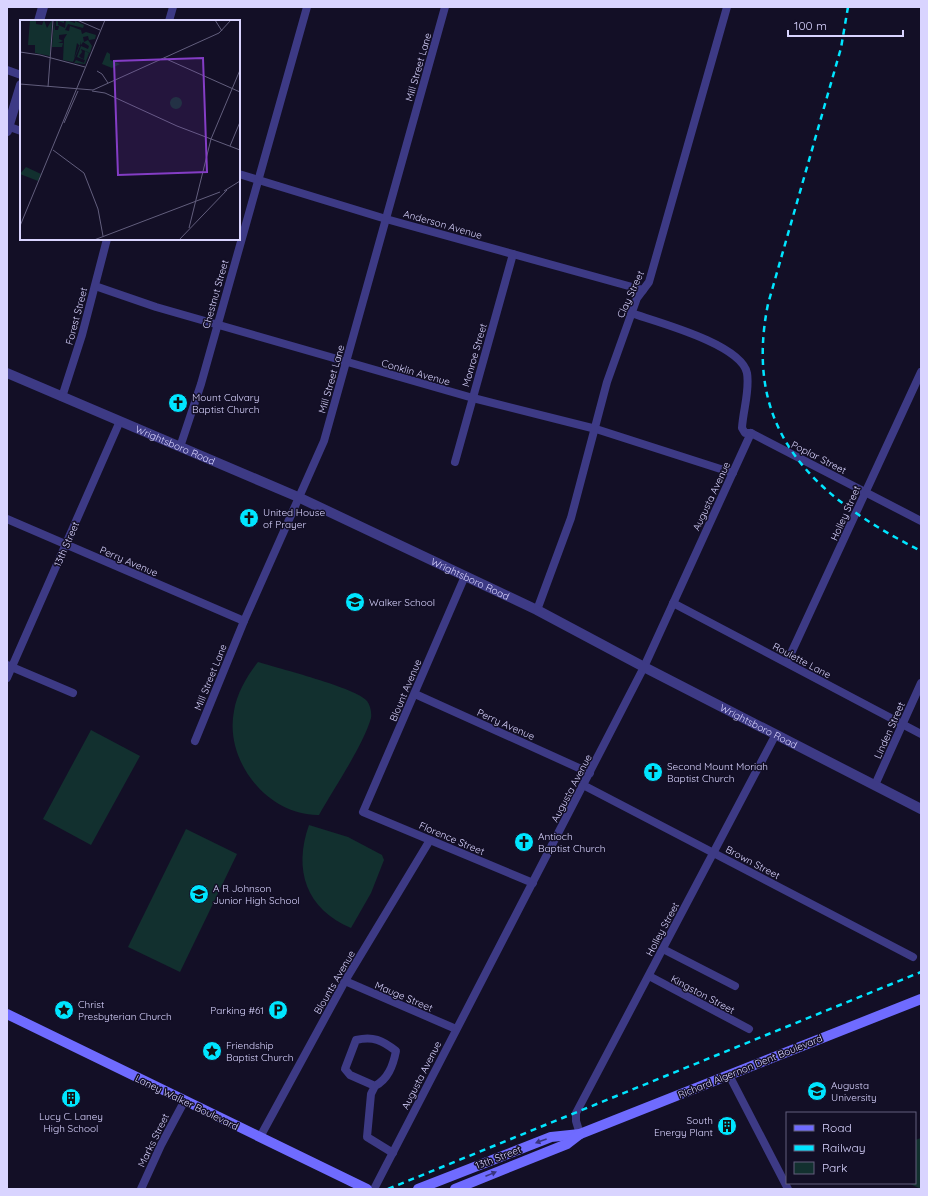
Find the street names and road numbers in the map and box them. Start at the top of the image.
street label: Mill Street Lane [402,31,435,103]
street label: Anderson Avenue [402,207,484,242]
street label: Chestnut Street [199,258,232,330]
street label: Clay Street [614,268,647,320]
street label: Forest Street [63,285,91,346]
street label: Monroe Street [459,321,490,388]
street label: Mill Street Lane [315,343,348,415]
street label: Conklin Avenue [380,356,452,389]
street label: Wrightsboro Road [133,423,217,468]
street label: Poplar Street [789,438,849,477]
street label: Augusta Avenue [690,459,733,533]
street label: Holley Street [828,483,864,543]
street label: 13th Street [51,519,82,569]
street label: Perry Avenue [98,543,160,580]
street label: Wrightsboro Road [429,555,511,603]
street label: Roulette Lane [770,640,833,681]
street label: Mill Street Lane [191,642,230,712]
street label: Blount Avenue [386,657,425,723]
street label: Linden Street [871,699,908,761]
street label: Wrightsboro Road [718,701,800,752]
street label: Perry Avenue [475,706,537,743]
street label: Augusta Avenue [548,752,595,824]
street label: Florence Street [417,819,487,858]
street label: Brown Street [723,843,783,882]
street label: Holley Street [643,900,682,958]
street label: Blounts Avenue [311,948,358,1016]
street label: Kingston Street [668,972,738,1017]
street label: Mauge Street [373,978,435,1015]
street label: Richard Algernon Dent Boulevard [676,1031,824,1101]
street label: Augusta Avenue [399,1039,444,1112]
street label: Laney Walker Boulevard [133,1072,241,1133]
street label: Marks Street [135,1111,172,1169]
street label: 13th Street [473,1143,524,1172]

